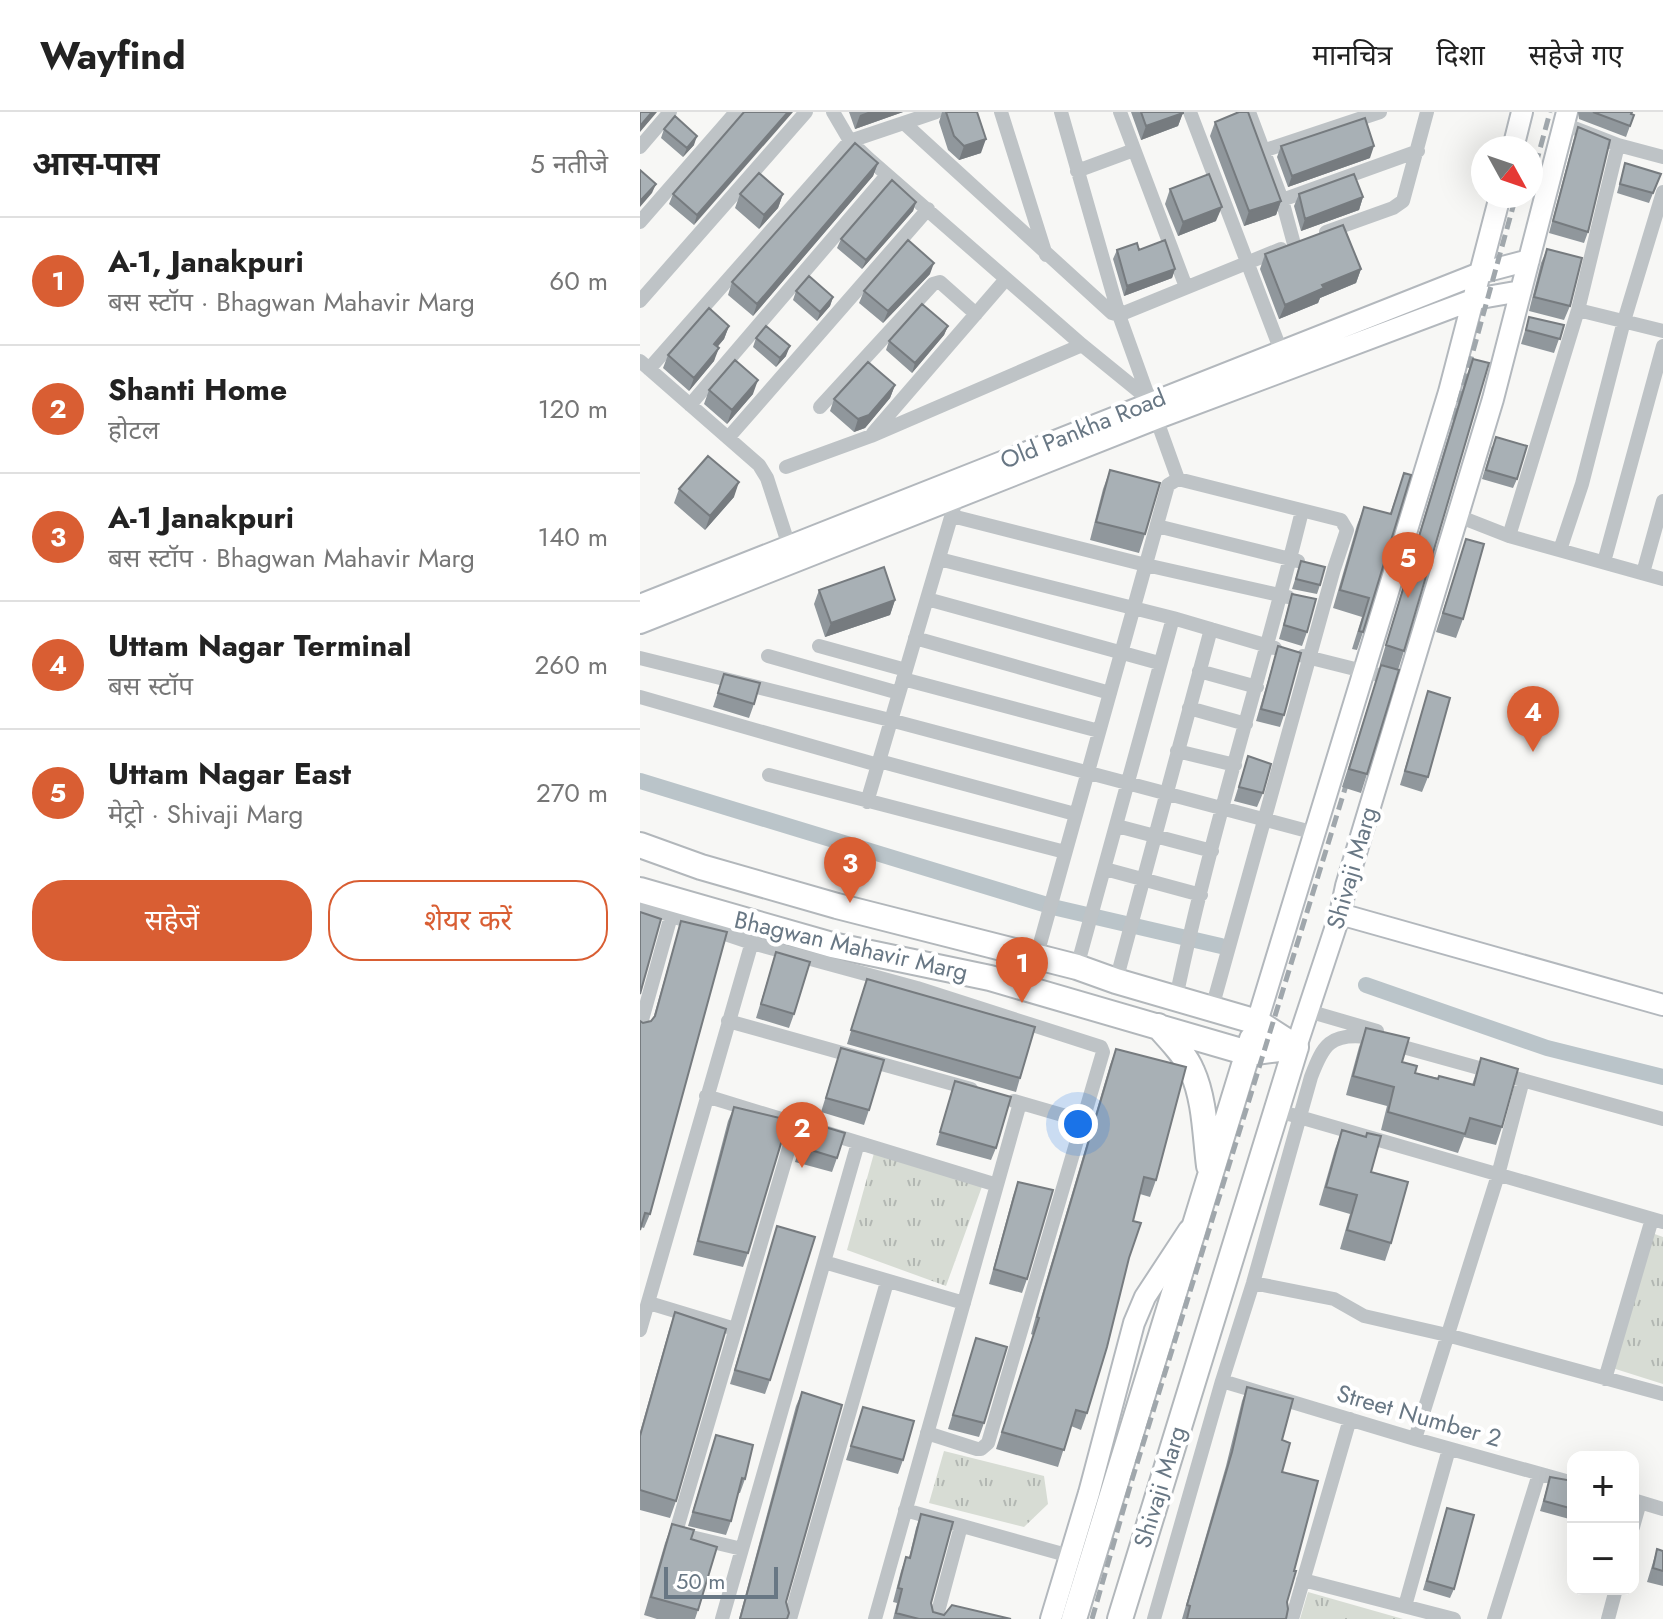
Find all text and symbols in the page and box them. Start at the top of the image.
text: Wayfind [40,28,186,83]
text: मानचित्र [1312,35,1392,76]
text: दिशा [1436,35,1485,76]
text: सहेजे गए [1529,35,1623,76]
north arrow [1471,136,1543,208]
text: आस-पास [32,139,160,188]
text: 5 नतीजे [530,145,608,183]
text: A-1, Janakpuri [108,240,304,283]
text: 1 [51,262,65,300]
text: 60 m [549,262,608,300]
text: बस स्टॉप · Bhagwan Mahavir Marg [108,283,475,321]
text: Shanti Home [108,368,287,411]
street label: Old Pankha Road [995,379,1171,478]
text: 2 [49,390,67,428]
text: 120 m [538,390,608,428]
text: होटल [108,411,159,449]
text: A-1 Janakpuri [108,496,294,539]
text: 3 [50,518,66,556]
text: 140 m [537,518,608,556]
pin: 5 [1382,532,1434,598]
text: बस स्टॉप · Bhagwan Mahavir Marg [108,539,475,577]
text: Uttam Nagar Terminal [108,624,411,667]
text: 4 [49,646,67,684]
text: 260 m [535,646,608,684]
text: बस स्टॉप [108,667,193,705]
pin: 4 [1507,686,1559,752]
text: Uttam Nagar East [108,752,351,795]
text: 5 [50,774,66,812]
text: 270 m [536,774,608,812]
text: मेट्रो · Shivaji Marg [108,795,303,833]
street label: Shivaji Marg [1317,802,1386,933]
pin: 3 [824,837,876,903]
button: सहेजें [32,880,312,961]
button: शेयर करें [328,880,608,961]
street label: Bhagwan Mahavir Marg [731,902,971,989]
pin: 1 [996,937,1048,1003]
pin: 2 [776,1102,828,1168]
your location [1058,1104,1098,1144]
street label: Street Number 2 [1333,1375,1505,1456]
street label: Shivaji Marg [1124,1421,1195,1552]
map controls [1567,1451,1639,1595]
button: + [1567,1451,1639,1523]
button: − [1567,1523,1639,1595]
scale bar [664,1563,778,1599]
text: 50 m [676,1565,725,1597]

